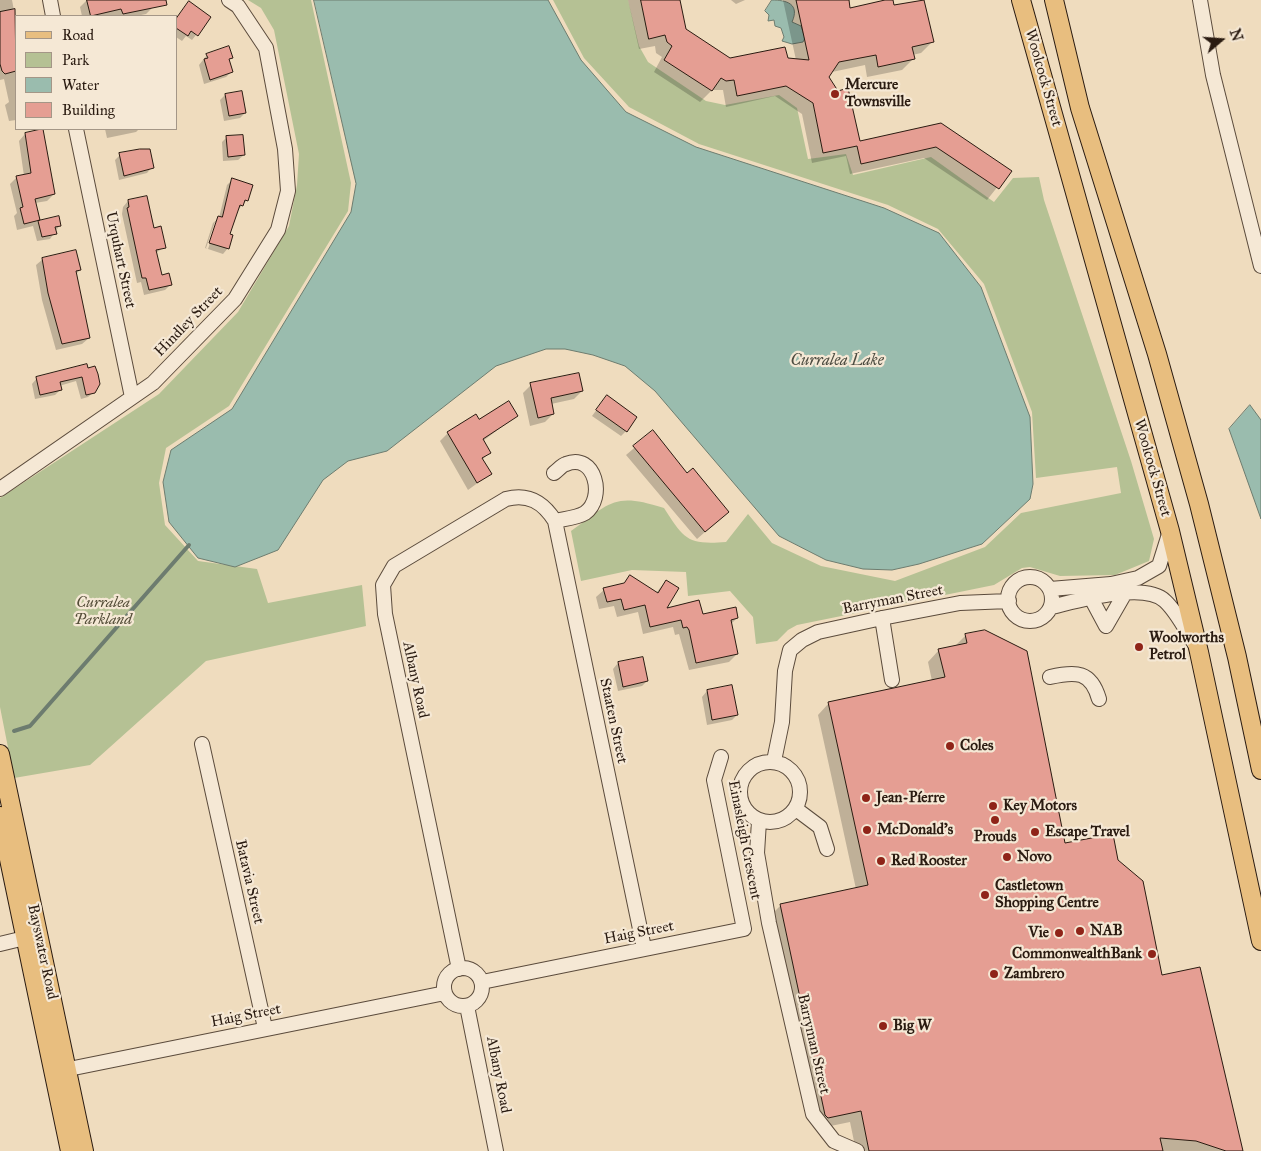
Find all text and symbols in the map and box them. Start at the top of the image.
legend [15,15,178,130]
north arrow [1196,15,1246,65]
text: Road [62,26,94,44]
street label: Woolcock Street [1020,27,1066,129]
text: N [1226,27,1246,43]
text: Park [62,51,89,69]
text: Water [62,76,99,94]
place label: Mercure Townsville [845,76,911,111]
marker: Mercure Townsville [829,88,841,100]
text: Building [62,101,115,119]
street label: Urquhart Street [101,210,139,310]
street label: Hindley Street [151,283,227,361]
water label: Curralea Lake [790,351,884,371]
street label: Woolcock Street [1129,417,1175,519]
street label: Barryman Street [841,581,945,619]
park label: Curralea Parkland [74,594,132,629]
place label: Woolworths Petrol [1149,629,1224,664]
street label: Albany Road [398,640,432,720]
marker: Woolworths Petrol [1133,641,1145,653]
street label: Staaten Street [595,677,631,765]
place label: Coles [960,737,994,755]
marker: Coles [944,740,956,752]
street label: Einasleigh Crescent [724,779,764,901]
place label: Jean-Píerre [876,789,945,807]
marker: Jean-Píerre [860,792,872,804]
place label: Key Motors [1003,797,1077,815]
marker: Key Motors [987,800,999,812]
marker: Prouds [989,814,1001,826]
place label: McDonald's [877,821,953,839]
place label: Escape Travel [1045,823,1130,841]
marker: McDonald's [861,824,873,836]
marker: Escape Travel [1029,826,1041,838]
place label: Prouds [974,828,1016,846]
street label: Batavia Street [231,838,267,926]
place label: Novo [1017,848,1052,866]
marker: Novo [1001,851,1013,863]
place label: Red Rooster [891,852,967,870]
marker: Red Rooster [875,855,887,867]
place label: Castletown Shopping Centre [995,877,1099,912]
marker: Castletown Shopping Centre [979,889,991,901]
street label: Bayswater Road [23,903,61,1001]
street label: Haig Street [602,917,676,949]
place label: NAB [1090,922,1123,940]
place label: Vie [1028,924,1049,942]
marker: NAB [1074,925,1086,937]
marker: Vie [1053,927,1065,939]
place label: CommonwealthBank [1012,945,1142,963]
marker: CommonwealthBank [1146,948,1158,960]
place label: Zambrero [1004,965,1064,983]
marker: Zambrero [988,968,1000,980]
street label: Barryman Street [793,992,833,1096]
street label: Haig Street [209,1000,283,1032]
place label: Big W [893,1017,931,1035]
marker: Big W [877,1020,889,1032]
street label: Albany Road [482,1035,514,1115]

